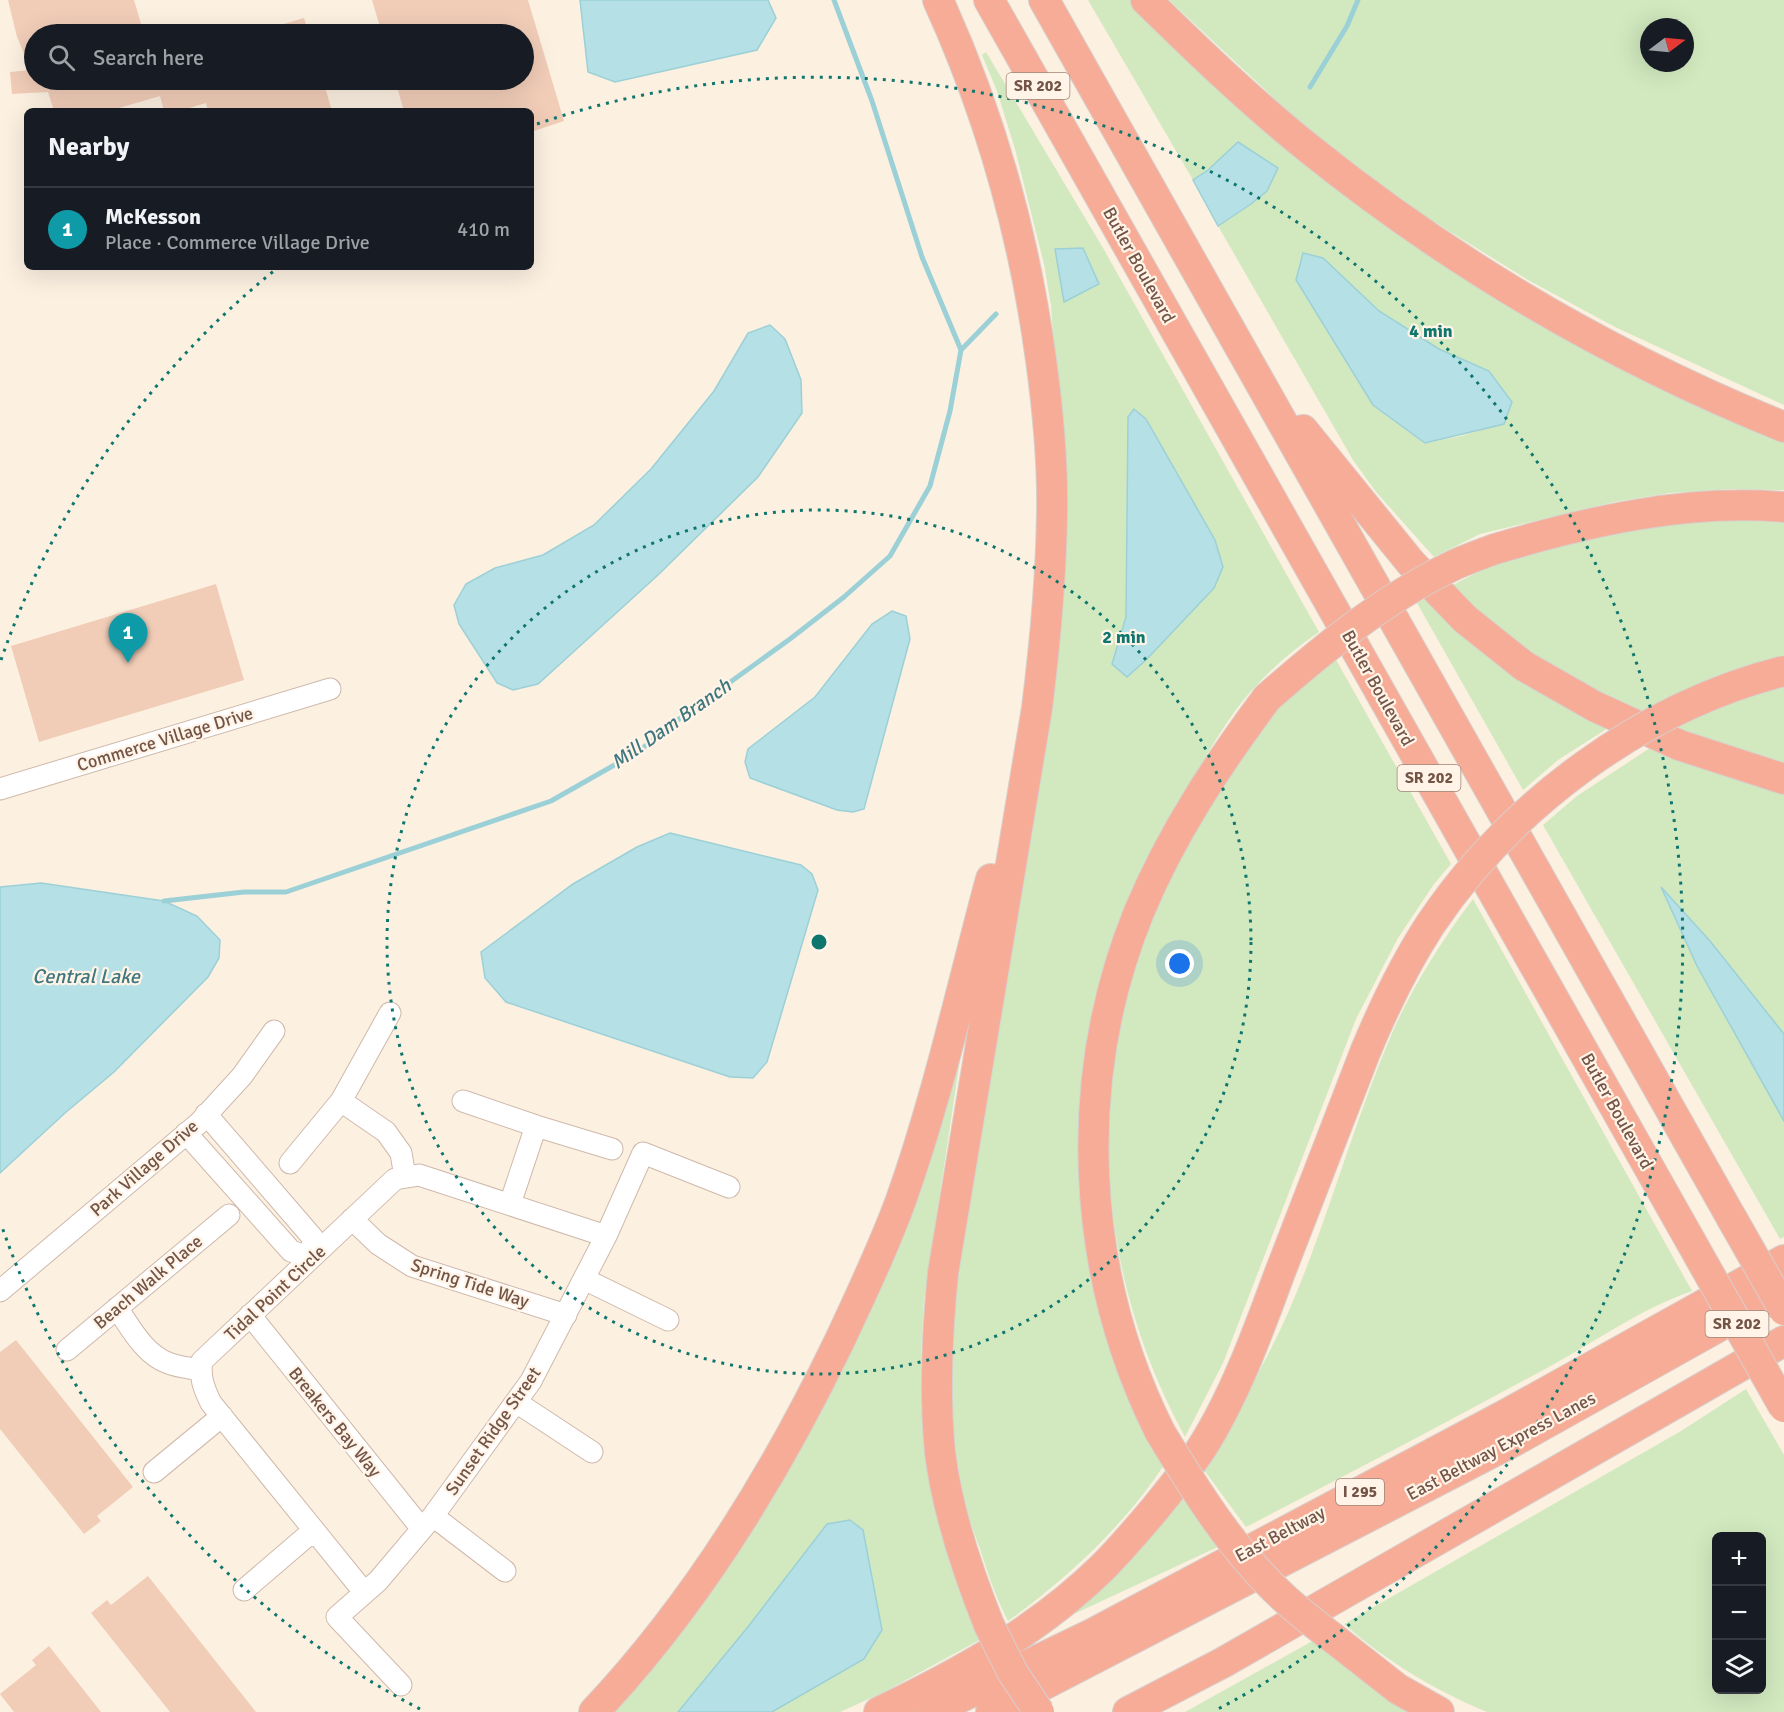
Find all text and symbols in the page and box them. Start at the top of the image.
north arrow [1640,18,1694,72]
search box [24,24,534,90]
icon: search [45,41,78,74]
text: Search here [93,44,204,71]
road number: SR 202 [1006,73,1070,99]
text: Nearby [48,131,129,163]
text: McKesson [105,203,201,230]
street label: Butler Boulevard [1098,203,1180,327]
text: 1 [62,217,73,242]
text: 410 m [457,217,510,242]
text: Place · Commerce Village Drive [105,230,370,255]
text: 4 min [1409,320,1453,342]
pin: 1 [108,614,148,663]
text: 2 min [1102,626,1146,648]
street label: Butler Boulevard [1337,626,1419,750]
water label: Mill Dam Branch [606,673,737,775]
street label: Commerce Village Drive [74,702,256,776]
road number: SR 202 [1398,765,1460,791]
centre of rings [809,932,829,952]
your location [1165,949,1194,978]
water label: Central Lake [32,964,141,989]
street label: Butler Boulevard [1576,1049,1658,1173]
street label: Park Village Drive [85,1115,203,1221]
street label: Beach Walk Place [89,1230,207,1334]
street label: Tidal Point Circle [220,1241,330,1345]
street label: Spring Tide Way [408,1254,532,1313]
road number: SR 202 [1706,1311,1768,1337]
street label: Breakers Bay Way [284,1362,386,1482]
street label: Sunset Ridge Street [441,1363,545,1499]
street label: East Beltway Express Lanes [1403,1387,1599,1505]
road number: I 295 [1336,1479,1384,1505]
street label: East Beltway [1231,1501,1329,1567]
map controls [1712,1532,1766,1694]
button: + [1712,1532,1766,1586]
button: − [1712,1586,1766,1640]
button: layers [1712,1640,1766,1694]

